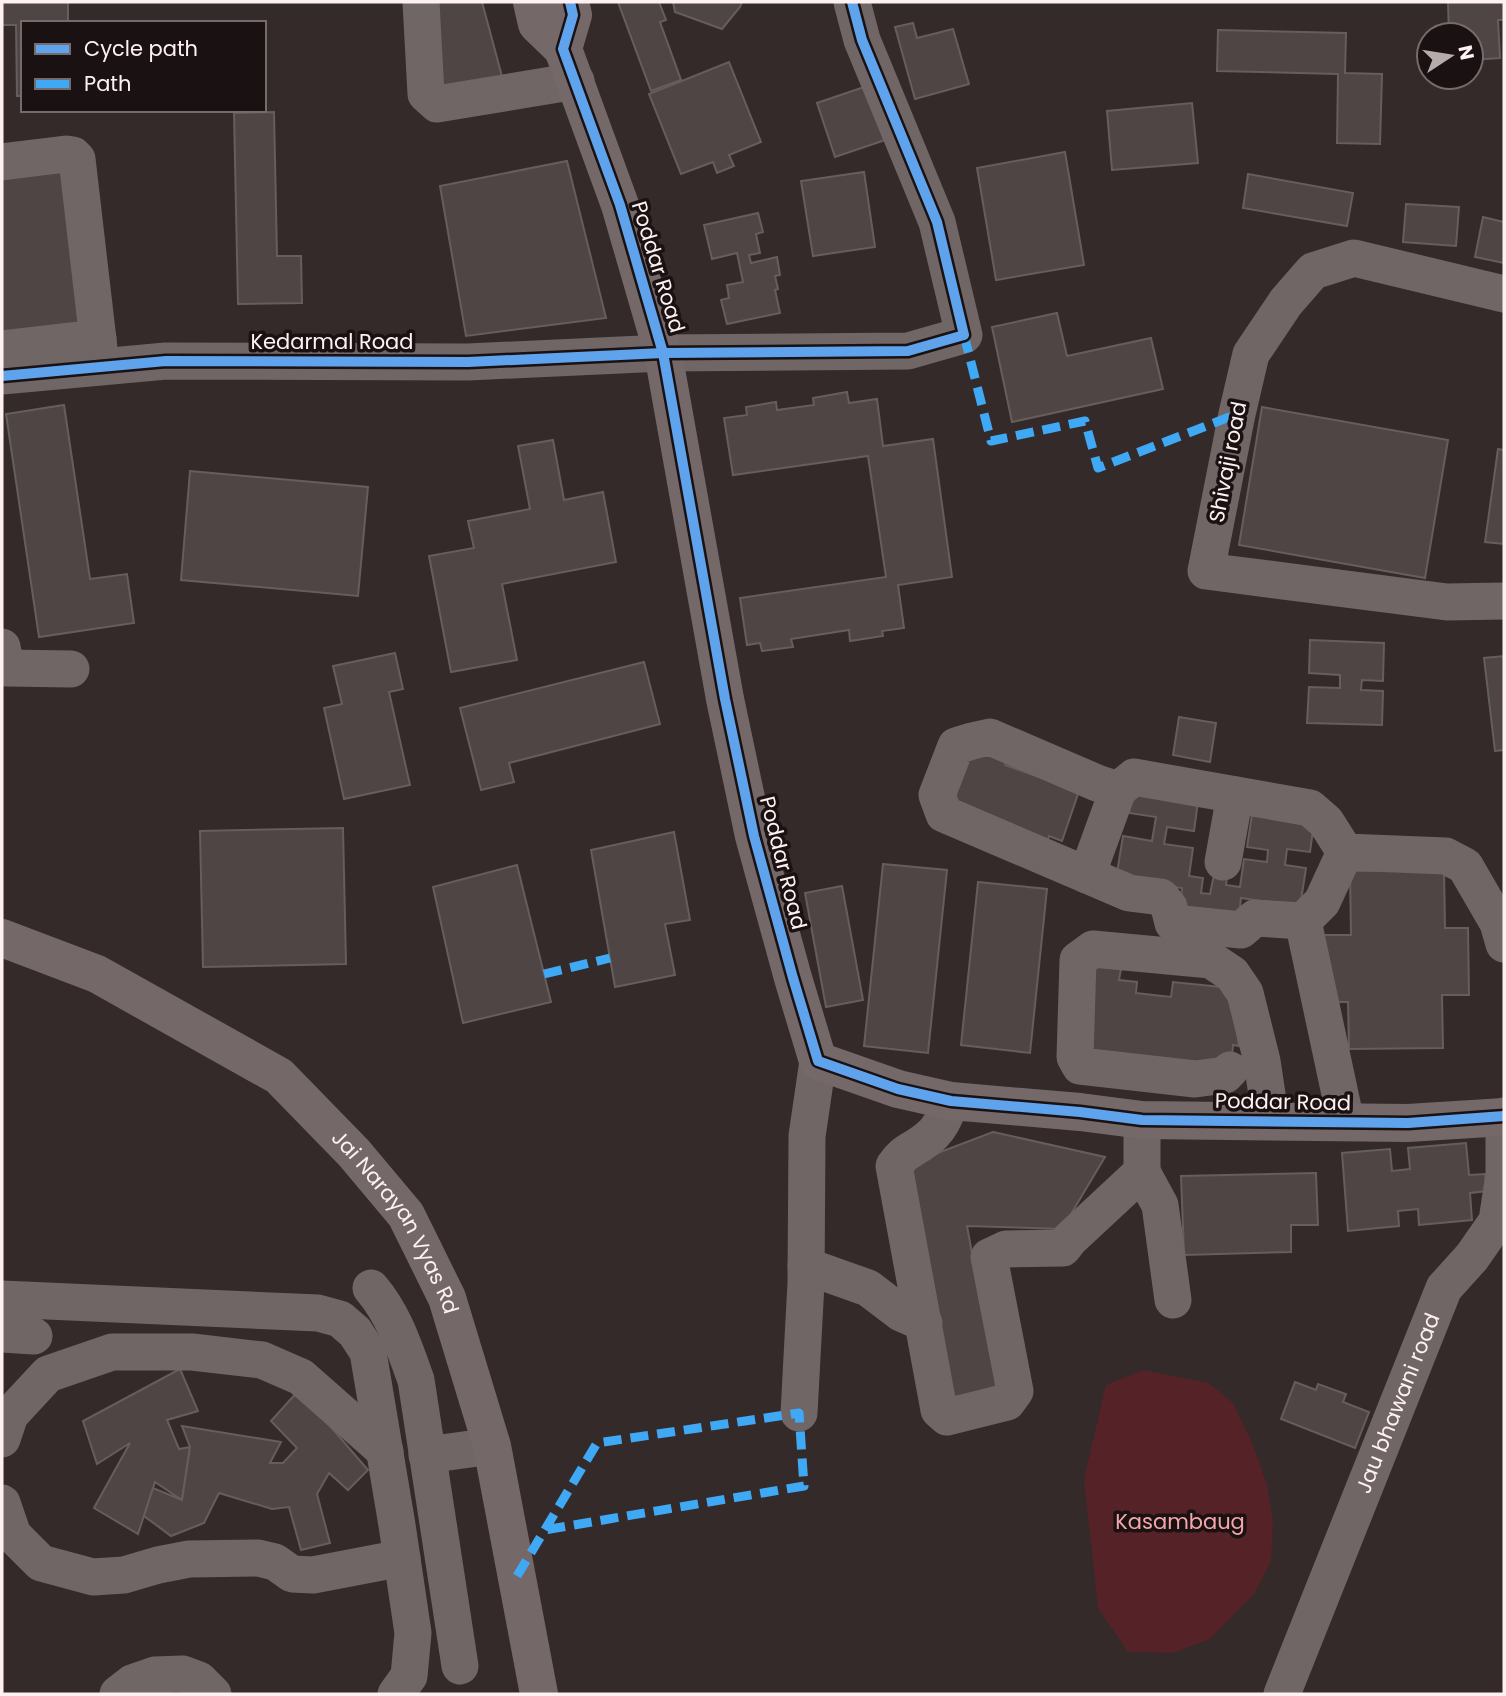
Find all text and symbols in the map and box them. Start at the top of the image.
legend [21,21,266,112]
north arrow [1415,21,1485,91]
text: Cycle path [84,34,198,63]
text: N [1451,43,1481,62]
text: Path [84,69,131,98]
street label: Poddar Road [625,197,692,336]
street label: Kedarmal Road [250,327,414,356]
street label: Shivaji road [1202,399,1253,525]
street label: Poddar Road [753,793,814,932]
street label: Poddar Road [1215,1086,1351,1117]
street label: Jai Narayan Vyas Rd [325,1123,466,1317]
street label: Jau bhawani road [1349,1309,1447,1497]
park label: Kasambaug [1115,1507,1245,1536]

